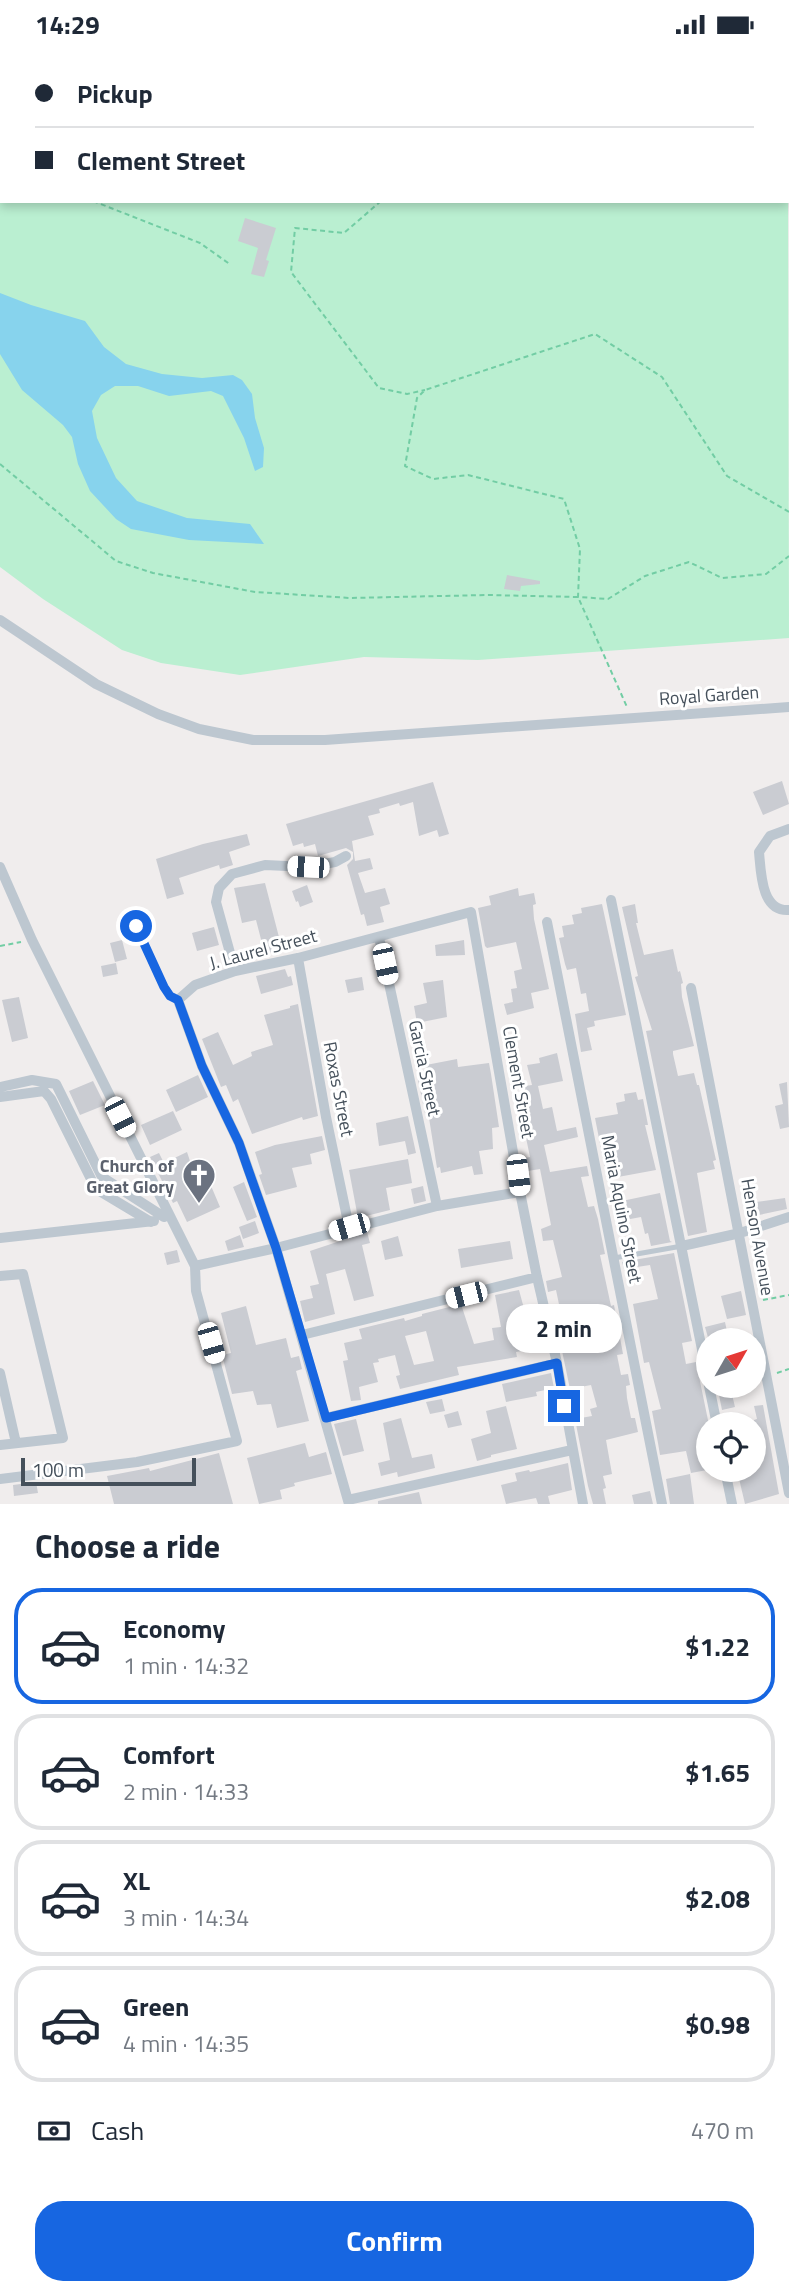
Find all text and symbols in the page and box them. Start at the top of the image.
text: 14:29 [35,5,100,44]
text: Pickup [77,74,153,113]
text: Clement Street [77,141,245,180]
street label: Royal Garden [658,678,760,712]
car [287,855,330,879]
route start [120,910,152,942]
street label: J. Laurel Street [206,922,320,976]
car [371,941,400,987]
street label: Garcia Street [402,1018,448,1119]
street label: Clement Street [496,1024,542,1141]
street label: Roxas Street [317,1039,362,1139]
car [102,1094,139,1140]
street label: Maria Aquino Street [594,1133,650,1286]
place label: Church of Great Glory [86,1152,175,1200]
car [506,1153,531,1197]
church icon: Church of Great Glory [180,1156,218,1205]
street label: Henson Avenue [734,1176,782,1298]
car [326,1211,373,1243]
car [444,1280,489,1310]
callout: 2 min [506,1305,622,1353]
text: 2 min [536,1311,592,1346]
car [196,1320,227,1366]
north arrow [696,1328,766,1398]
map controls [696,1328,766,1482]
route end [548,1390,580,1422]
button: locate [696,1412,766,1482]
scale bar [21,1455,196,1487]
text: 100 m [32,1455,84,1484]
text: Choose a ride [35,1522,220,1570]
text: Economy [123,1609,225,1648]
icon: car [39,1615,102,1678]
text: $1.22 [685,1627,750,1666]
text: 1 min · 14:32 [123,1648,249,1683]
text: Comfort [123,1735,215,1774]
icon: car [39,1741,102,1804]
text: $1.65 [685,1753,750,1792]
text: 2 min · 14:33 [123,1774,249,1809]
text: XL [123,1861,150,1900]
icon: car [39,1867,102,1930]
text: $2.08 [685,1879,750,1918]
text: 3 min · 14:34 [123,1900,249,1935]
text: Green [123,1987,189,2026]
icon: car [39,1993,102,2056]
text: $0.98 [685,2005,750,2044]
text: 4 min · 14:35 [123,2026,249,2061]
text: Cash [91,2111,144,2150]
icon: cash [35,2112,73,2150]
text: 470 m [691,2113,754,2148]
button: Confirm [35,2201,754,2281]

